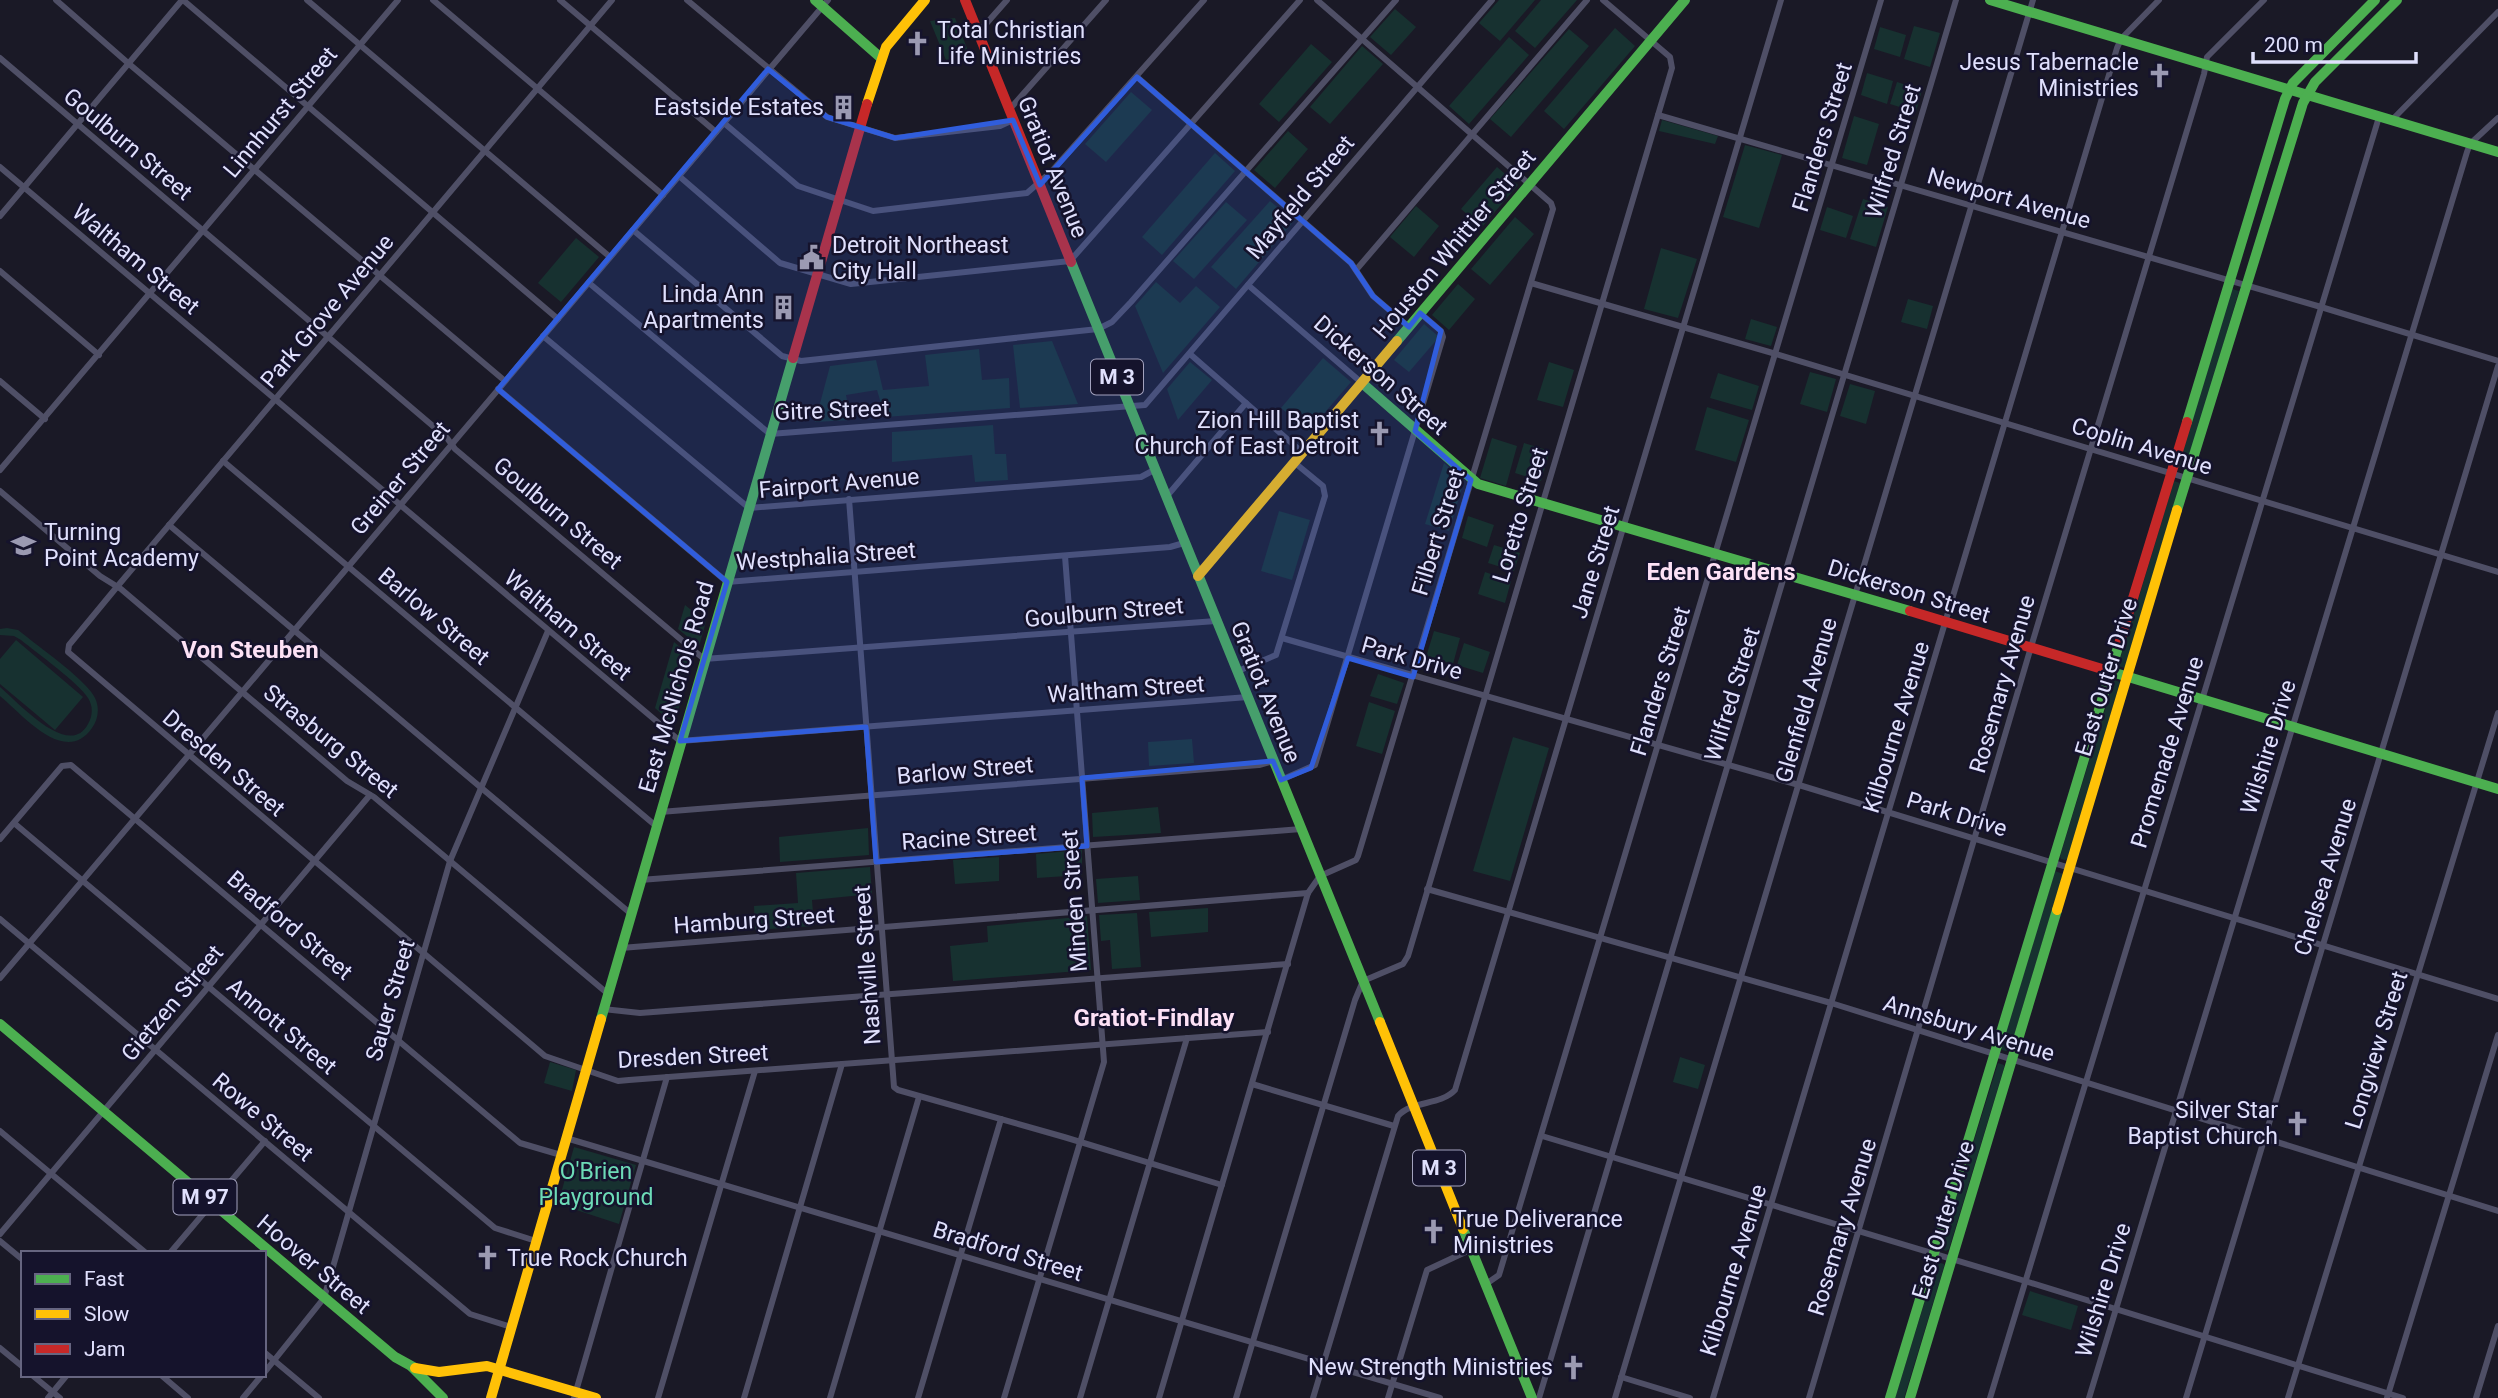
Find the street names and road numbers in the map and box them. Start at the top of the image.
street label: Linnhurst Street [218,41,343,183]
street label: Flanders Street [1787,59,1858,215]
street label: Wilfred Street [1860,81,1927,221]
street label: Goulburn Street [58,83,197,206]
street label: Gratiot Avenue [1012,92,1093,242]
street label: Mayfield Street [1241,130,1360,265]
street label: Houston Whittier Street [1367,144,1541,344]
street label: Newport Avenue [1924,162,2094,235]
street label: Waltham Street [67,198,205,320]
street label: Park Grove Avenue [255,229,400,394]
street label: Dickerson Street [1308,310,1453,441]
road number: M 3 [1091,360,1143,394]
street label: Gitre Street [774,395,890,426]
street label: Coplin Avenue [2068,412,2216,481]
street label: Greiner Street [345,416,456,541]
street label: Loretto Street [1487,444,1554,586]
street label: Goulburn Street [488,452,627,575]
street label: Fairport Avenue [758,463,920,504]
street label: Filbert Street [1406,465,1471,599]
street label: Jane Street [1566,503,1625,622]
street label: Westphalia Street [735,537,917,576]
street label: Dickerson Street [1824,554,1993,629]
street label: Barlow Street [373,562,495,671]
street label: Waltham Street [499,564,637,686]
street label: East McNichols Road [633,578,720,796]
street label: Goulburn Street [1023,592,1185,633]
street label: Rosemary Avenue [1964,592,2041,776]
street label: East Outer Drive [2070,595,2143,760]
street label: Flanders Street [1625,603,1696,759]
street label: Glenfield Avenue [1770,614,1843,786]
street label: Gratiot Avenue [1225,617,1306,767]
street label: Wilfred Street [1699,624,1766,764]
street label: Park Drive [1358,631,1465,686]
street label: Kilbourne Avenue [1858,638,1935,816]
street label: Promenade Avenue [2125,653,2209,851]
street label: Waltham Street [1047,671,1205,708]
street label: Wilshire Drive [2235,677,2302,818]
street label: Strasburg Street [258,679,403,804]
street label: Dresden Street [157,705,290,822]
street label: Barlow Street [896,751,1034,790]
street label: Park Drive [1903,786,2010,843]
street label: Chelsea Avenue [2289,795,2362,959]
street label: Racine Street [900,819,1038,856]
street label: Minden Street [1056,829,1093,973]
street label: Bradford Street [222,865,358,986]
street label: Nashville Street [848,884,887,1046]
street label: Hamburg Street [673,901,836,940]
street label: Sauer Street [360,936,421,1064]
street label: Gietzen Street [116,940,229,1067]
street label: Longview Street [2340,968,2413,1132]
street label: Annott Street [221,973,342,1080]
street label: Annsbury Avenue [1880,990,2058,1067]
street label: Dresden Street [617,1039,769,1074]
street label: Rowe Street [207,1067,319,1167]
street label: Rosemary Avenue [1803,1135,1882,1319]
street label: East Outer Drive [1907,1138,1980,1303]
road number: M 3 [1413,1150,1465,1186]
road number: M 97 [174,1180,236,1214]
street label: Kilbourne Avenue [1695,1181,1772,1359]
street label: Hoover Street [251,1209,376,1320]
street label: Bradford Street [930,1216,1086,1287]
street label: Wilshire Drive [2070,1220,2137,1361]

